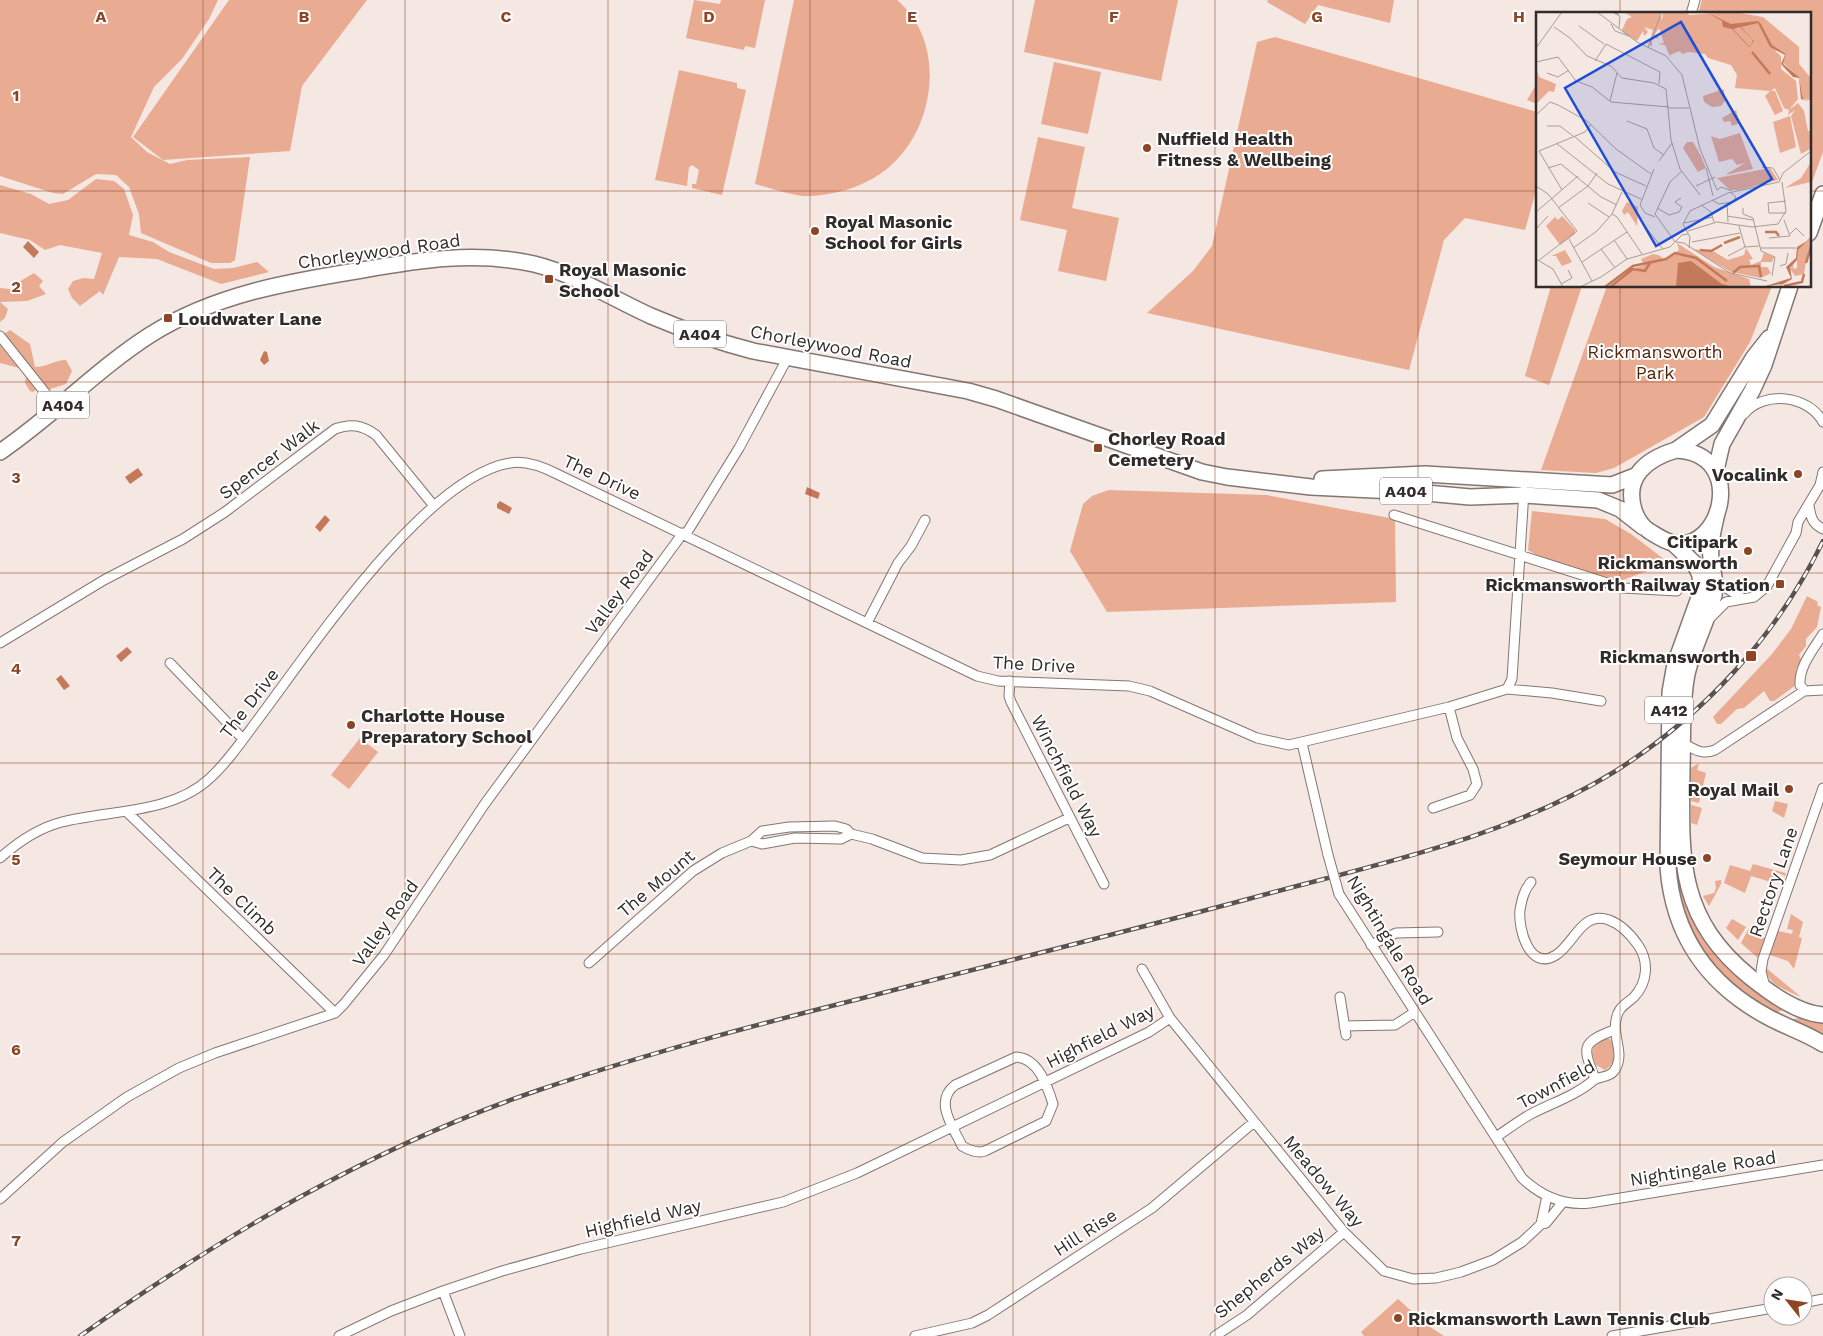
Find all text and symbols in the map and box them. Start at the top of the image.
text: A [96,7,107,26]
text: B [299,7,310,26]
text: C [501,7,512,26]
text: D [703,7,715,26]
text: E [907,7,917,26]
text: F [1109,7,1119,26]
text: G [1311,7,1323,26]
text: H [1513,7,1525,26]
inset map [1536,12,1810,288]
text: 1 [13,86,19,105]
place label: Nuffield Health Fitness & Wellbeing [1157,128,1332,170]
marker: Nuffield Health Fitness & Wellbeing [1141,142,1153,154]
place label: Royal Masonic School for Girls [825,211,963,253]
marker: Royal Masonic School for Girls [809,225,821,237]
street label: Chorleywood Road [296,229,462,273]
place label: Royal Masonic School [559,259,686,301]
marker: Royal Masonic School [543,273,555,285]
text: 2 [11,277,21,296]
place label: Loudwater Lane [178,308,322,329]
marker: Loudwater Lane [162,312,174,324]
road number: A404 [674,320,726,348]
street label: Chorleywood Road [748,320,914,372]
park label: Rickmansworth Park [1587,341,1723,383]
road number: A404 [37,392,89,418]
street label: Spencer Walk [215,415,323,503]
place label: Chorley Road Cemetery [1108,428,1225,470]
marker: Chorley Road Cemetery [1092,442,1104,454]
street label: The Drive [560,450,644,504]
place label: Vocalink [1712,464,1789,485]
text: 3 [11,468,21,487]
marker: Vocalink [1792,468,1804,480]
road number: A404 [1380,478,1432,504]
place label: Citipark Rickmansworth [1598,531,1739,573]
street label: Valley Road [580,545,658,639]
marker: Citipark Rickmansworth [1742,545,1754,557]
place label: Rickmansworth Railway Station [1485,574,1770,595]
marker: Rickmansworth Railway Station [1774,578,1786,590]
place label: Rickmansworth [1600,646,1740,667]
marker: Rickmansworth [1744,649,1758,663]
street label: The Drive [992,651,1076,677]
text: 4 [11,659,21,678]
street label: The Drive [215,664,283,742]
road number: A412 [1645,696,1693,724]
place label: Charlotte House Preparatory School [361,705,532,747]
street label: Winchfield Way [1027,711,1107,841]
marker: Charlotte House Preparatory School [345,719,357,731]
place label: Royal Mail [1687,779,1779,800]
marker: Royal Mail [1783,783,1795,795]
street label: Rectory Lane [1744,824,1802,940]
street label: The Mount [613,844,699,921]
place label: Seymour House [1558,848,1697,869]
text: 5 [11,850,21,869]
marker: Seymour House [1701,852,1713,864]
street label: The Climb [203,862,281,940]
street label: Nightingale Road [1343,871,1437,1009]
street label: Valley Road [348,876,422,970]
street label: Highfield Way [1042,999,1158,1072]
text: 6 [11,1040,21,1059]
street label: Townfield [1514,1055,1598,1113]
street label: Meadow Way [1279,1131,1369,1232]
street label: Nightingale Road [1628,1146,1778,1190]
street label: Highfield Way [583,1194,704,1242]
street label: Hill Rise [1049,1204,1121,1260]
street label: Shepherds Way [1210,1221,1329,1323]
text: 7 [11,1231,21,1250]
north arrow [1763,1276,1813,1326]
text: N [1767,1286,1786,1303]
place label: Rickmansworth Lawn Tennis Club [1408,1308,1710,1329]
marker: Rickmansworth Lawn Tennis Club [1392,1312,1404,1324]

